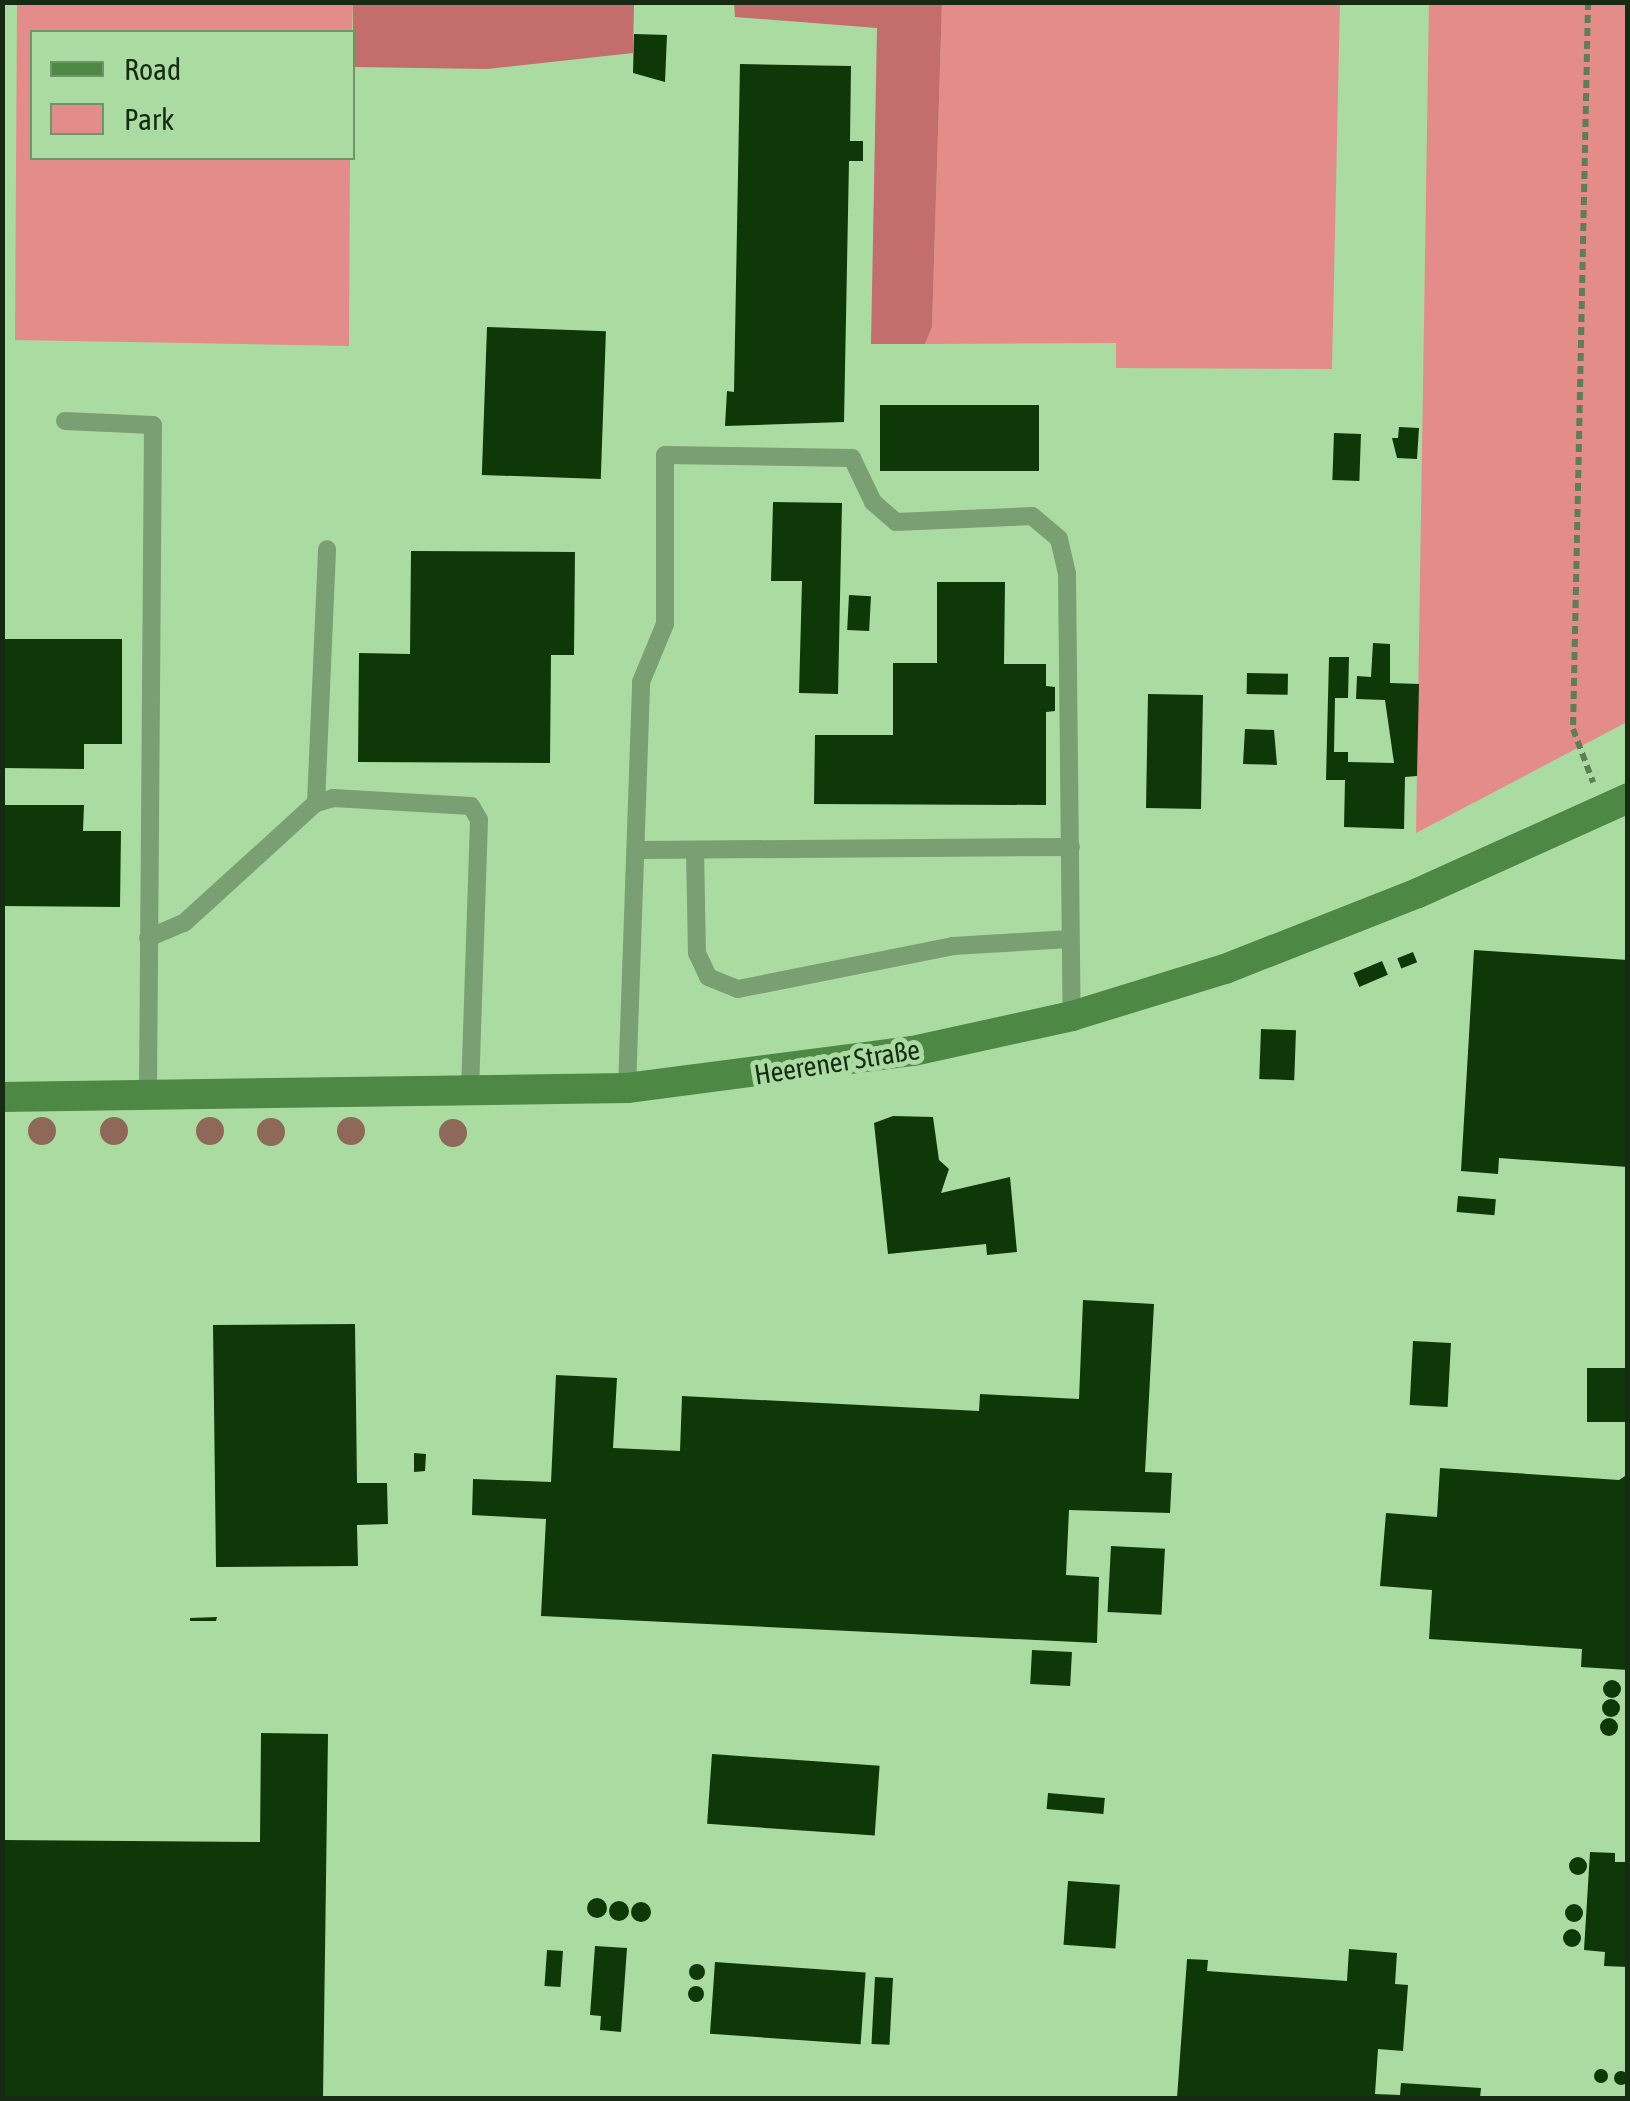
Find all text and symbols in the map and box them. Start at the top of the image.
legend [30,30,355,160]
text: Road [124,52,181,86]
text: Park [124,102,174,136]
street label: Heerener Straße [752,1032,922,1092]

